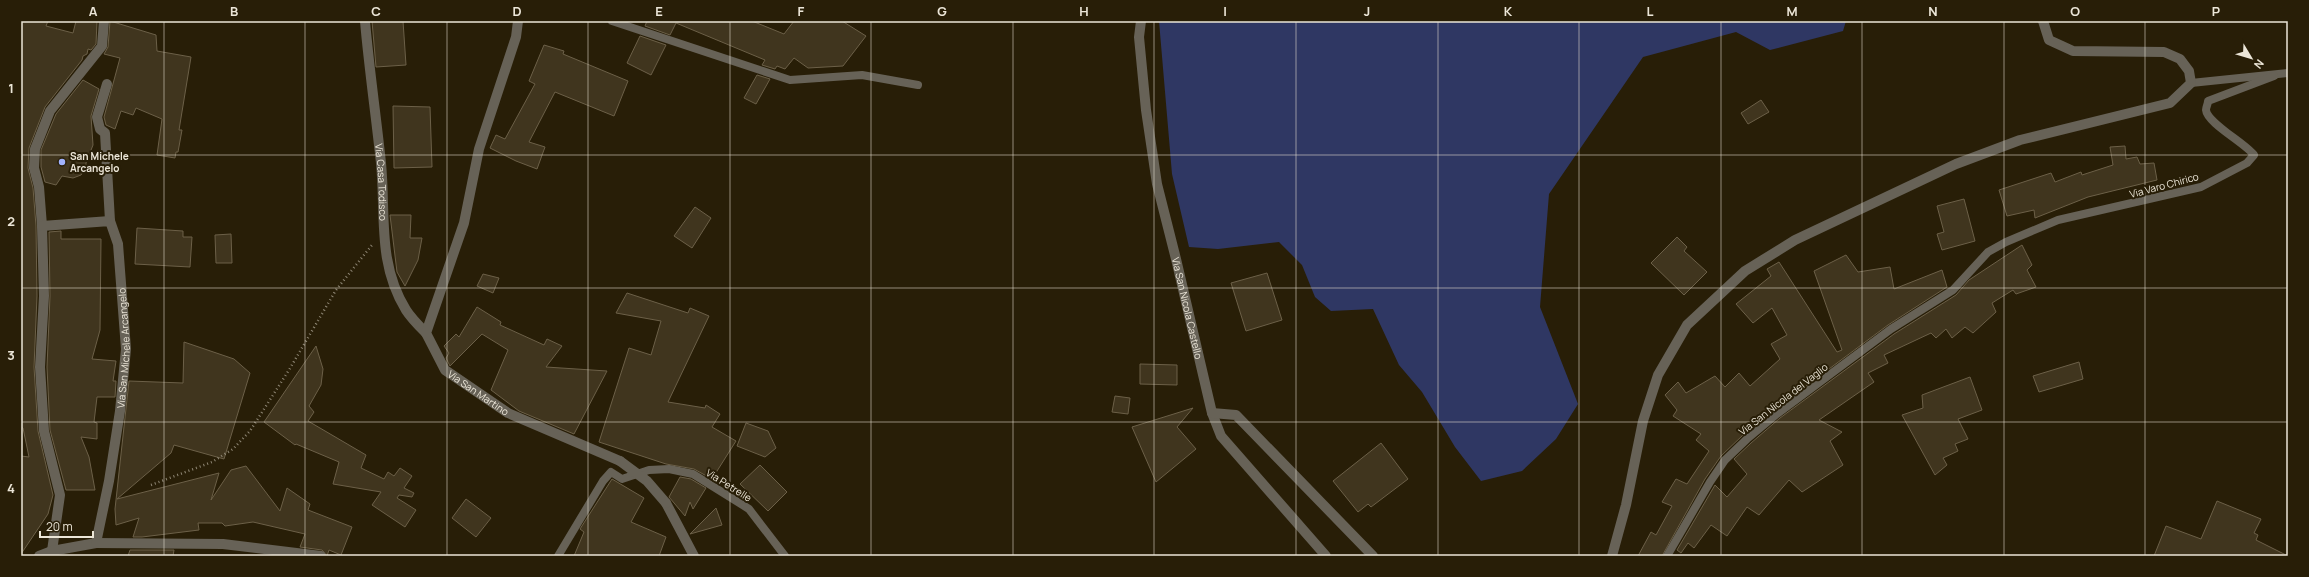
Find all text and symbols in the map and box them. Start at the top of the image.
text: A [89,2,98,20]
text: B [230,2,238,20]
text: C [371,2,381,20]
text: D [512,2,522,20]
text: E [655,2,663,20]
text: F [798,2,805,20]
text: G [937,2,947,20]
text: H [1079,2,1089,20]
text: I [1223,2,1227,20]
text: J [1364,2,1370,20]
text: K [1504,2,1513,20]
text: L [1647,2,1654,20]
text: M [1786,2,1798,20]
text: N [1928,2,1938,20]
text: O [2070,2,2080,20]
text: P [2212,2,2220,20]
north arrow [2231,38,2271,78]
text: N [2251,57,2268,72]
text: 1 [8,79,14,97]
street label: Via Casa Todisco [372,143,390,221]
place label: San Michele Arcangelo [70,149,129,175]
marker: San Michele Arcangelo [57,157,67,167]
street label: Via Varo Chirico [2128,169,2200,201]
text: 2 [7,212,15,230]
street label: Via San Nicola Castello [1169,256,1206,360]
street label: Via San Michele Arcangelo [113,287,133,409]
text: 3 [7,346,15,364]
street label: Via San Nicola del Vaglio [1736,360,1831,438]
street label: Via San Martino [445,367,512,419]
street label: Via Petrelle [703,465,755,505]
text: 4 [7,479,15,497]
scale bar [40,513,93,539]
text: 20 m [46,518,73,535]

